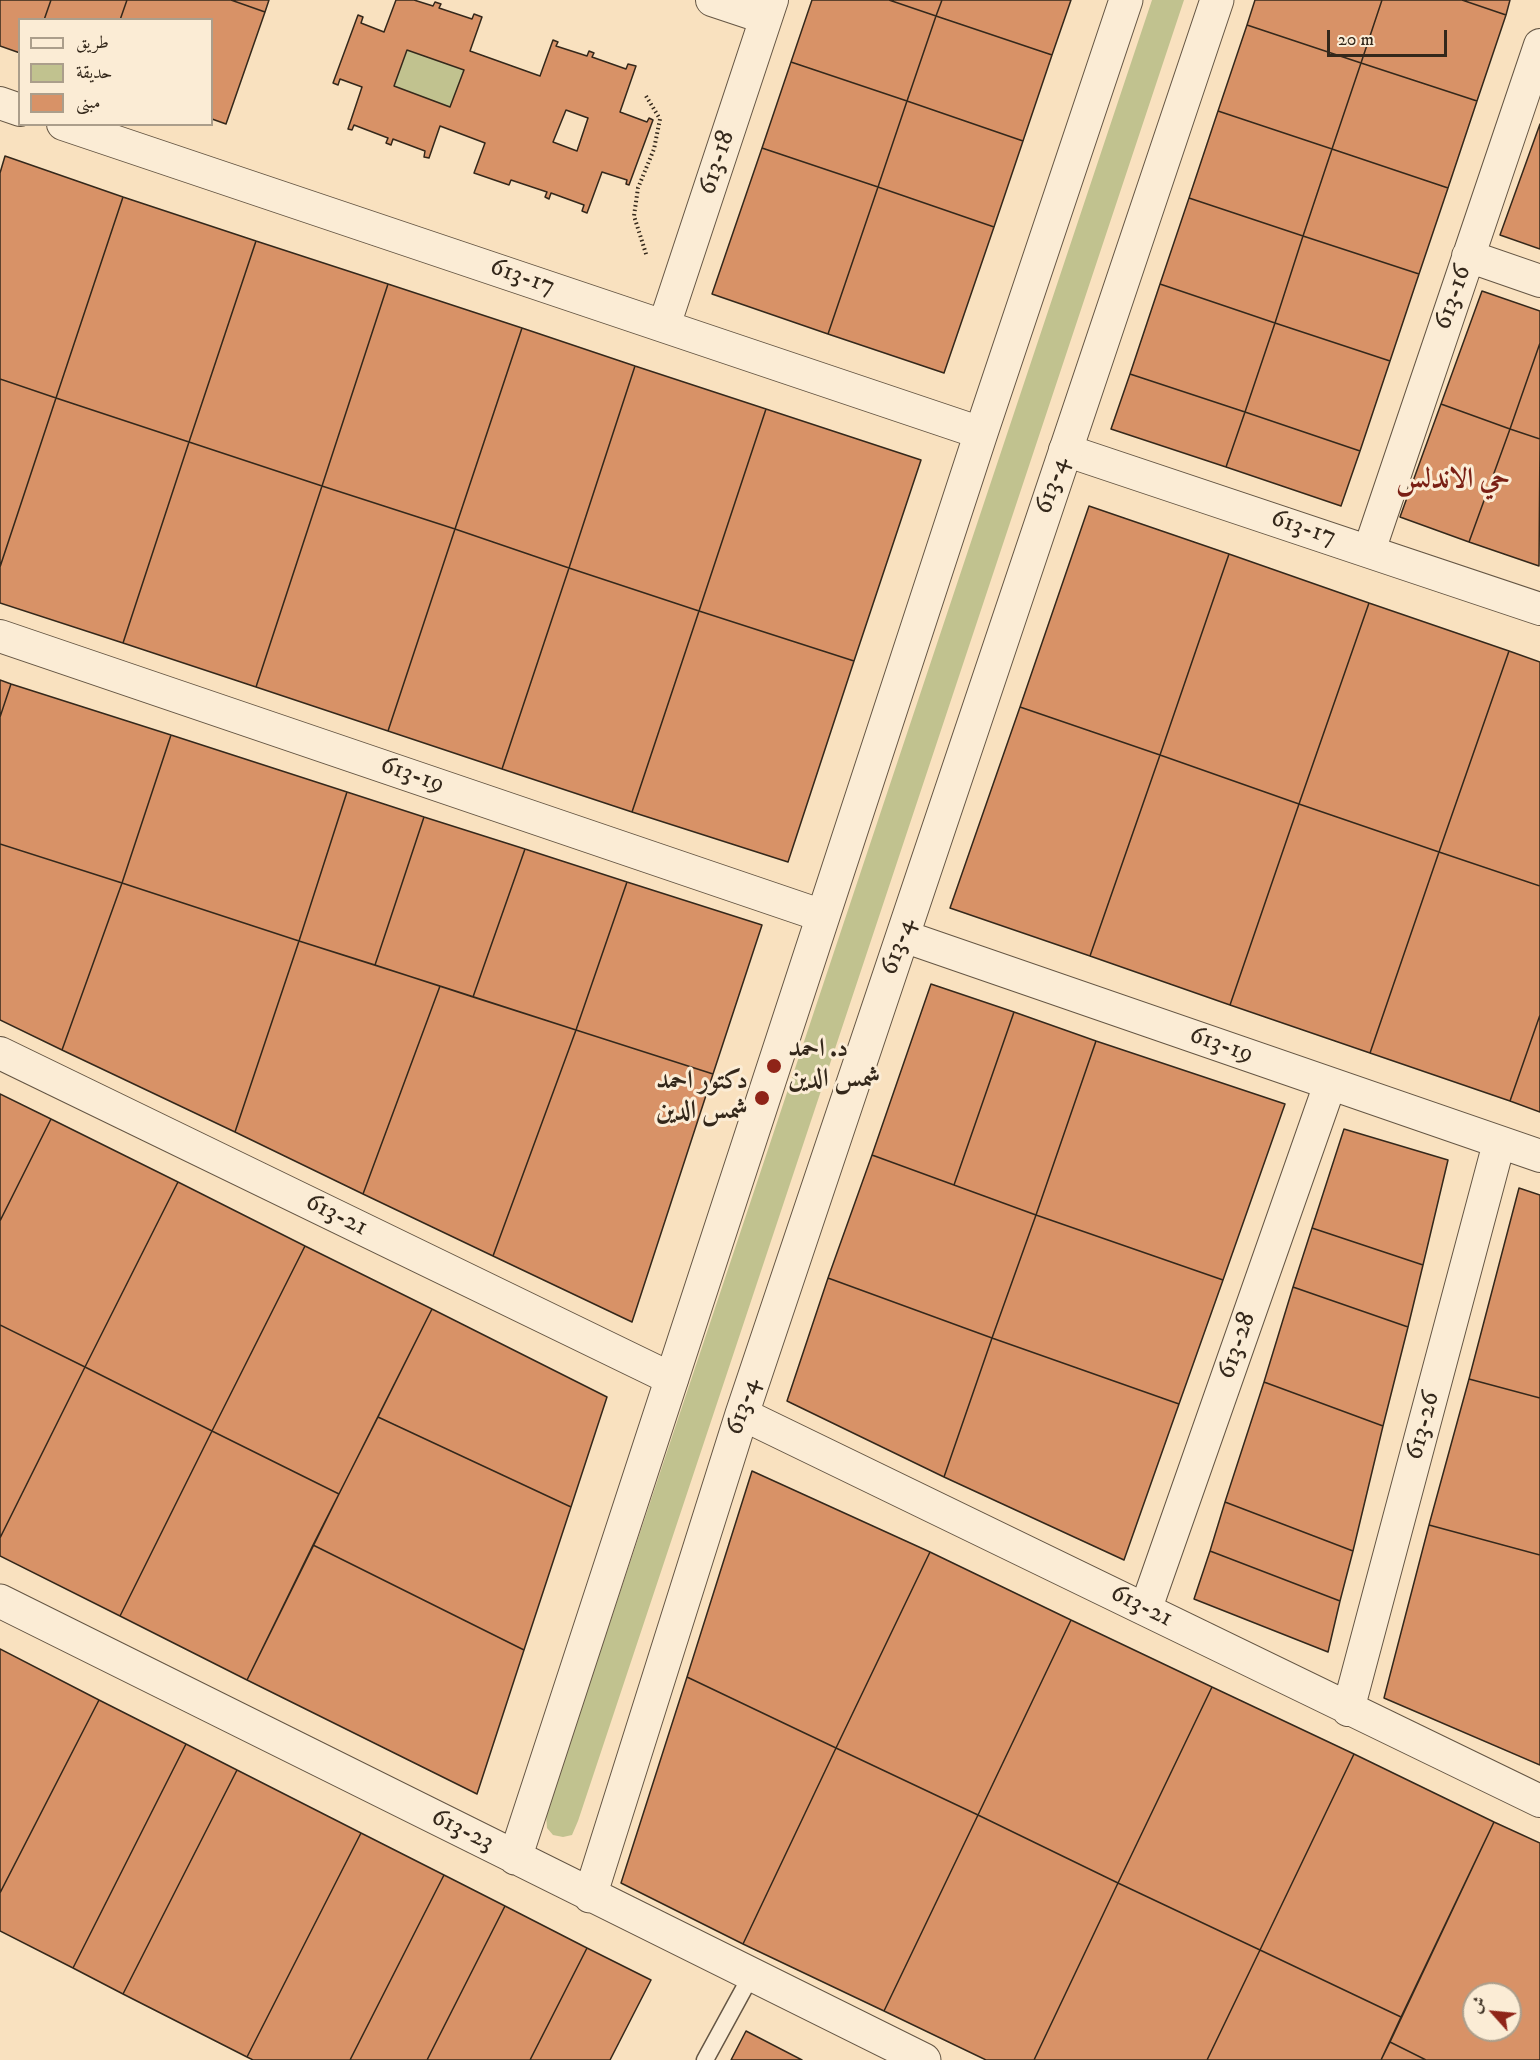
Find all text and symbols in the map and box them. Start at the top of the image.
legend [18,18,213,126]
scale bar [1330,18,1450,56]
text: 20 m [1338,29,1374,51]
text: طريق [76,32,109,54]
text: حديقة [76,62,112,84]
text: مبنى [76,92,101,114]
street label: 613-18 [693,127,743,199]
street label: 613-17 [486,252,558,304]
street label: 613-16 [1428,262,1480,334]
street label: 613-4 [1029,454,1077,518]
district label: حي الاندلس [1396,464,1510,498]
street label: 613-17 [1267,504,1339,554]
street label: 613-19 [376,751,448,801]
street label: 613-4 [875,914,923,980]
street label: 613-19 [1185,1021,1257,1071]
place label: د. احمد شمس الدين [788,1035,880,1096]
marker: د. احمد شمس الدين [765,1057,783,1075]
place label: دكتور احمد شمس الدين [656,1067,748,1128]
marker: دكتور احمد شمس الدين [753,1089,771,1107]
street label: 613-21 [300,1188,372,1244]
street label: 613-28 [1212,1308,1264,1384]
street label: 613-4 [720,1375,768,1439]
street label: 613-26 [1400,1388,1448,1464]
street label: 613-21 [1105,1579,1177,1635]
street label: 613-23 [426,1803,498,1859]
north arrow [1462,1982,1522,2042]
text: ش [1465,1993,1490,2016]

